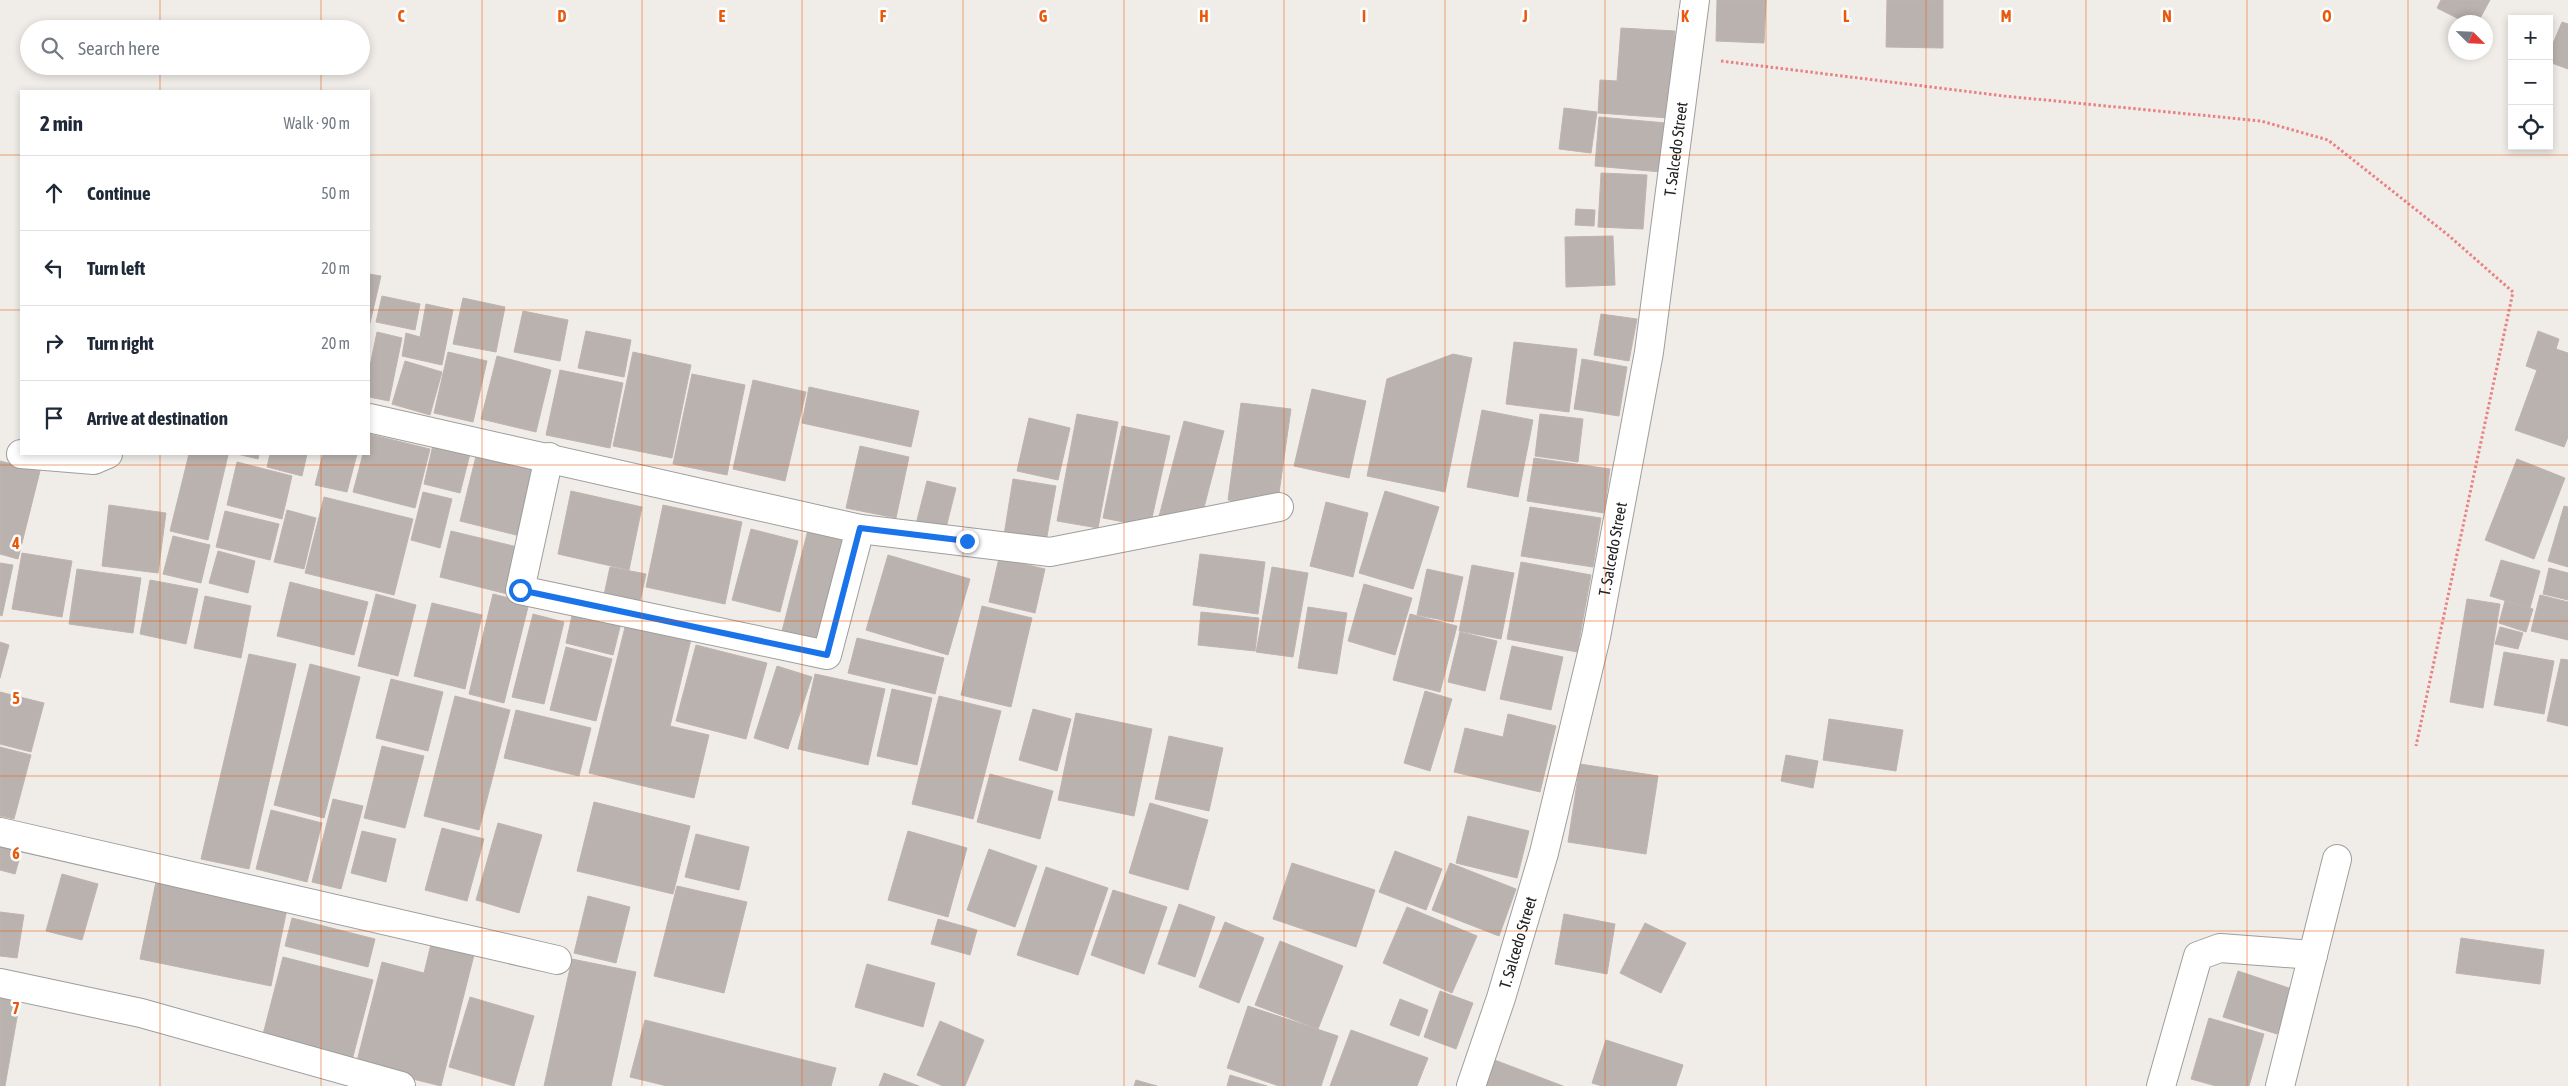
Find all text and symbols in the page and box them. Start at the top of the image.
text: C [397,7,405,25]
text: D [558,7,567,25]
text: E [719,7,726,25]
text: F [880,7,887,25]
text: G [1039,7,1048,25]
text: H [1199,7,1209,25]
text: I [1362,7,1366,25]
text: J [1521,7,1528,25]
text: K [1681,7,1689,25]
text: L [1843,7,1850,25]
text: M [2001,7,2011,25]
text: N [2162,7,2172,25]
text: O [2322,7,2332,25]
north arrow [2448,15,2493,60]
map controls [2508,15,2553,150]
button: + [2508,15,2553,60]
search box [20,20,370,75]
icon: search [38,34,66,62]
text: Search here [78,37,160,59]
button: − [2508,60,2553,105]
street label: T. Salcedo Street [1660,100,1691,197]
button: locate [2508,105,2553,150]
text: 2 min [40,111,83,135]
text: Walk · 90 m [284,114,350,132]
icon: ahead [40,179,68,207]
text: Continue [87,182,151,204]
text: 50 m [321,184,350,202]
icon: left [40,254,68,282]
text: Turn left [87,257,145,279]
text: 20 m [321,259,350,277]
icon: right [40,329,68,357]
text: Turn right [87,332,154,354]
text: 20 m [321,334,350,352]
icon: arrive [40,404,68,432]
text: Arrive at destination [87,407,228,429]
street label: T. Salcedo Street [1595,500,1630,597]
route end [956,530,979,553]
text: 4 [11,534,20,552]
route start [509,579,532,602]
text: 5 [12,689,20,707]
text: 6 [12,844,20,862]
street label: T. Salcedo Street [1495,894,1540,991]
text: 7 [12,999,20,1017]

